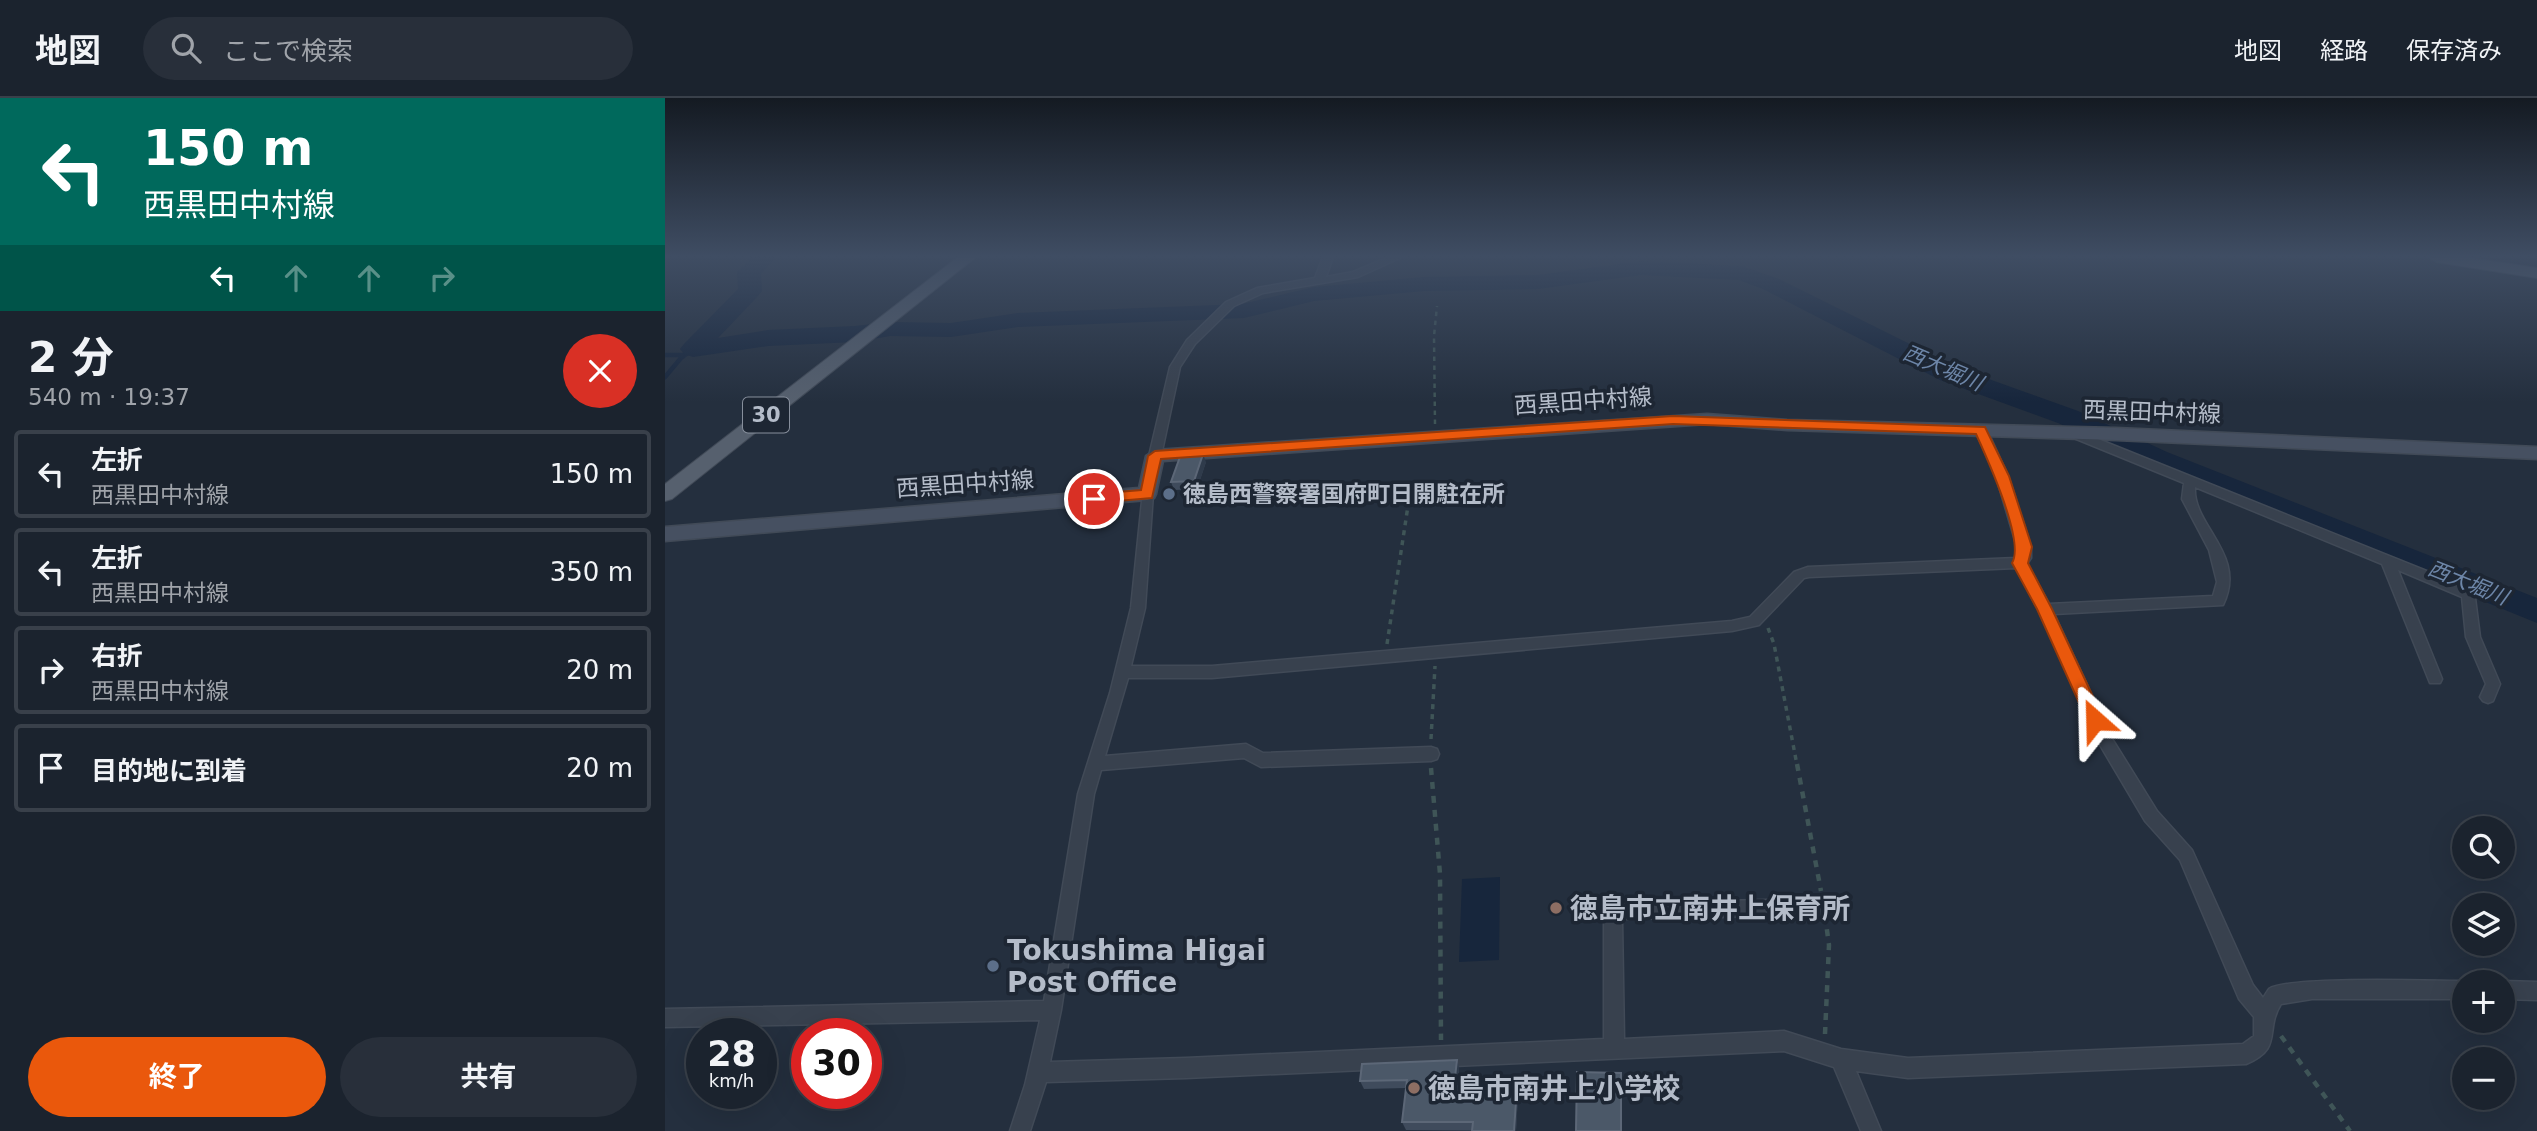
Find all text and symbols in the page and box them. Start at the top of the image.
search box [143,17,633,80]
icon: search [167,29,205,67]
text: 地図 [35,31,101,70]
text: ここで検索 [223,36,353,66]
text: 地図 [2234,37,2282,65]
text: 経路 [2320,37,2368,65]
text: 保存済み [2406,37,2502,65]
text: 150 m [143,120,313,177]
icon: left [28,126,119,217]
text: 西黒田中村線 [143,186,335,224]
icon: left [204,259,242,297]
icon: ahead [277,259,315,297]
icon: ahead [350,259,388,297]
icon: right [423,259,461,297]
text: 2 分 [28,333,114,382]
button: close [563,334,637,408]
water label: 西大堀川 [1900,341,1988,396]
street label: 西黒田中村線 [1513,383,1653,419]
text: 540 m · 19:37 [28,384,190,410]
street label: 西黒田中村線 [2083,397,2221,427]
road number: 30 [743,398,789,432]
text: 左折 [91,445,143,475]
icon: left [32,455,70,493]
text: 150 m [550,459,633,489]
street label: 西黒田中村線 [895,466,1035,502]
pin [1064,469,1124,529]
icon: arrive [1075,480,1113,518]
place label: 徳島西警察署国府町日開駐在所 [1183,481,1505,507]
text: 西黒田中村線 [91,482,229,508]
marker: 徳島西警察署国府町日開駐在所 [1161,486,1177,502]
text: 左折 [91,543,143,573]
icon: left [32,553,70,591]
water label: 西大堀川 [2425,556,2513,611]
text: 350 m [550,557,633,587]
text: 西黒田中村線 [91,580,229,606]
text: 右折 [91,641,143,671]
icon: right [32,651,70,689]
text: 20 m [566,655,633,685]
text: 西黒田中村線 [91,678,229,704]
position arrow [2058,683,2132,757]
icon: arrive [32,749,70,787]
text: 20 m [566,753,633,783]
text: 目的地に到着 [91,756,247,786]
map controls [2452,816,2515,1110]
button: search [2452,816,2515,879]
place label: 徳島市立南井上保育所 [1570,892,1850,925]
button: layers [2452,893,2515,956]
marker: 徳島市立南井上保育所 [1548,900,1564,916]
place label: Tokushima Higai Post Office [1007,934,1266,999]
marker: Tokushima Higai Post Office [985,958,1001,974]
button: + [2452,970,2515,1033]
speed limit sign: 30 [791,1018,882,1109]
text: 28 [707,1034,756,1074]
button: 終了 [28,1037,326,1117]
button: 共有 [340,1037,637,1117]
button: − [2452,1047,2515,1110]
text: km/h [709,1070,754,1091]
place label: 徳島市南井上小学校 [1428,1072,1680,1105]
marker: 徳島市南井上小学校 [1406,1080,1422,1096]

